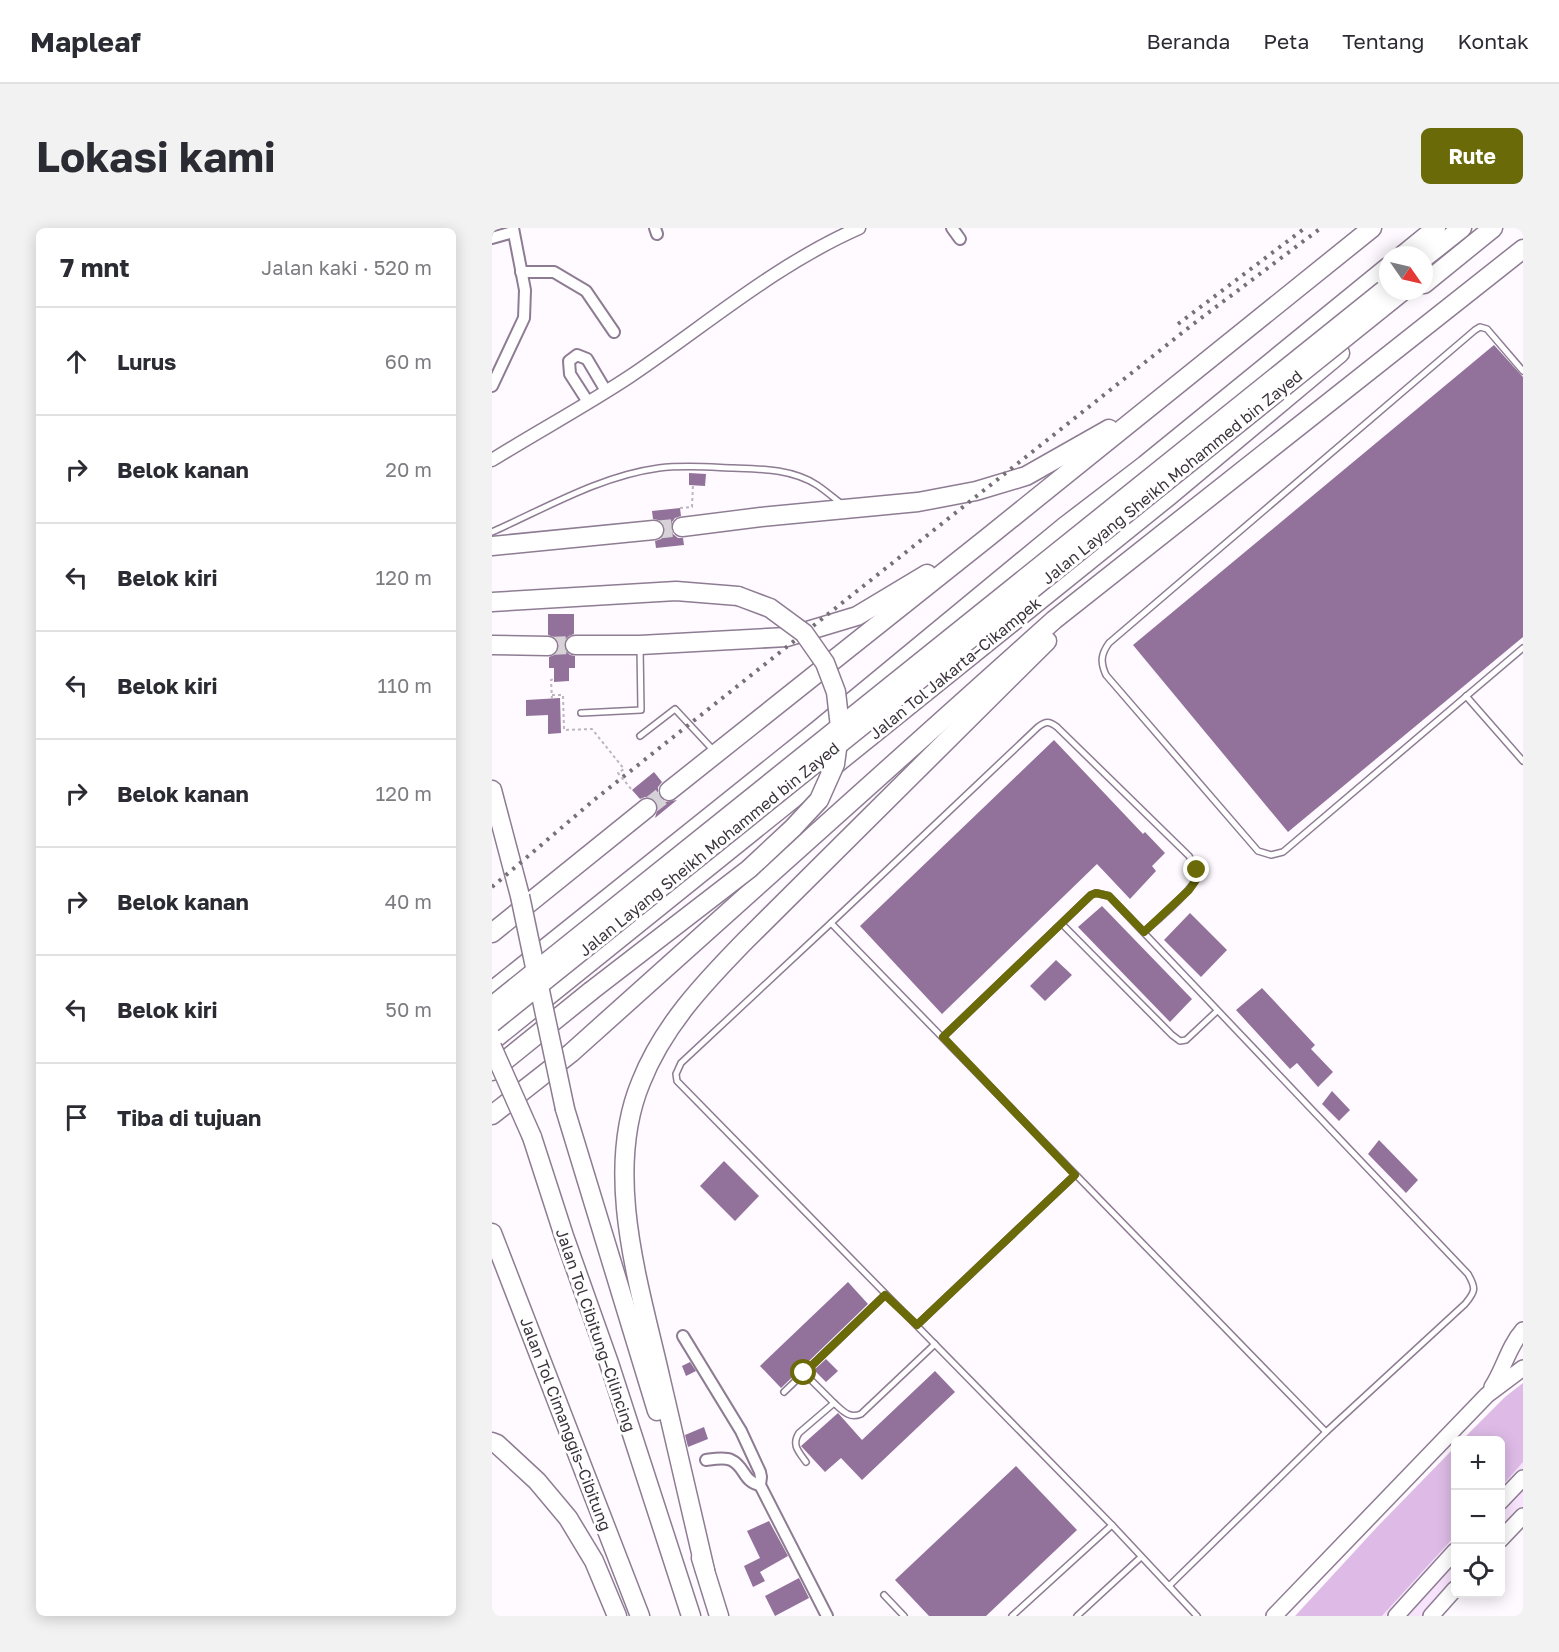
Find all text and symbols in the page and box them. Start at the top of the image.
text: Mapleaf [30,25,141,58]
text: Beranda [1147,28,1230,54]
text: Peta [1263,28,1309,54]
text: Tentang [1342,28,1424,54]
text: Kontak [1457,28,1529,54]
button: Rute [1421,128,1523,184]
text: Lokasi kami [36,131,276,181]
north arrow [1379,246,1433,300]
text: 7 mnt [60,252,130,283]
text: Jalan kaki · 520 m [261,255,432,279]
icon: ahead [60,345,93,378]
text: Lurus [117,348,176,375]
text: 60 m [385,349,432,373]
street label: Jalan Layang Sheikh Mohammed bin Zayed [1038,366,1306,588]
icon: right [60,453,93,486]
text: Belok kanan [117,456,249,483]
text: 20 m [385,457,432,481]
icon: left [60,561,93,594]
text: Belok kiri [117,564,218,591]
text: 120 m [376,565,432,589]
street label: Jalan Tol Jakarta–Cikampek [865,593,1045,743]
icon: left [60,669,93,702]
text: Belok kiri [117,672,218,699]
text: 110 m [378,673,432,697]
street label: Jalan Layang Sheikh Mohammed bin Zayed [575,738,843,960]
icon: right [60,777,93,810]
text: Belok kanan [117,780,249,807]
text: 120 m [376,781,432,805]
route end [1183,856,1209,882]
icon: right [60,885,93,918]
text: Belok kanan [117,888,249,915]
text: 40 m [385,889,432,913]
icon: left [60,993,93,1026]
text: Belok kiri [117,996,218,1023]
text: 50 m [385,997,432,1021]
icon: arrive [60,1101,93,1134]
text: Tiba di tujuan [117,1104,261,1131]
street label: Jalan Tol Cibitung–Cilincing [552,1226,640,1434]
street label: Jalan Tol Cimanggis–Cibitung [516,1314,616,1534]
route start [790,1359,816,1385]
map controls [1451,1436,1505,1598]
button: + [1451,1436,1505,1490]
button: − [1451,1490,1505,1544]
button: locate [1451,1544,1505,1598]

